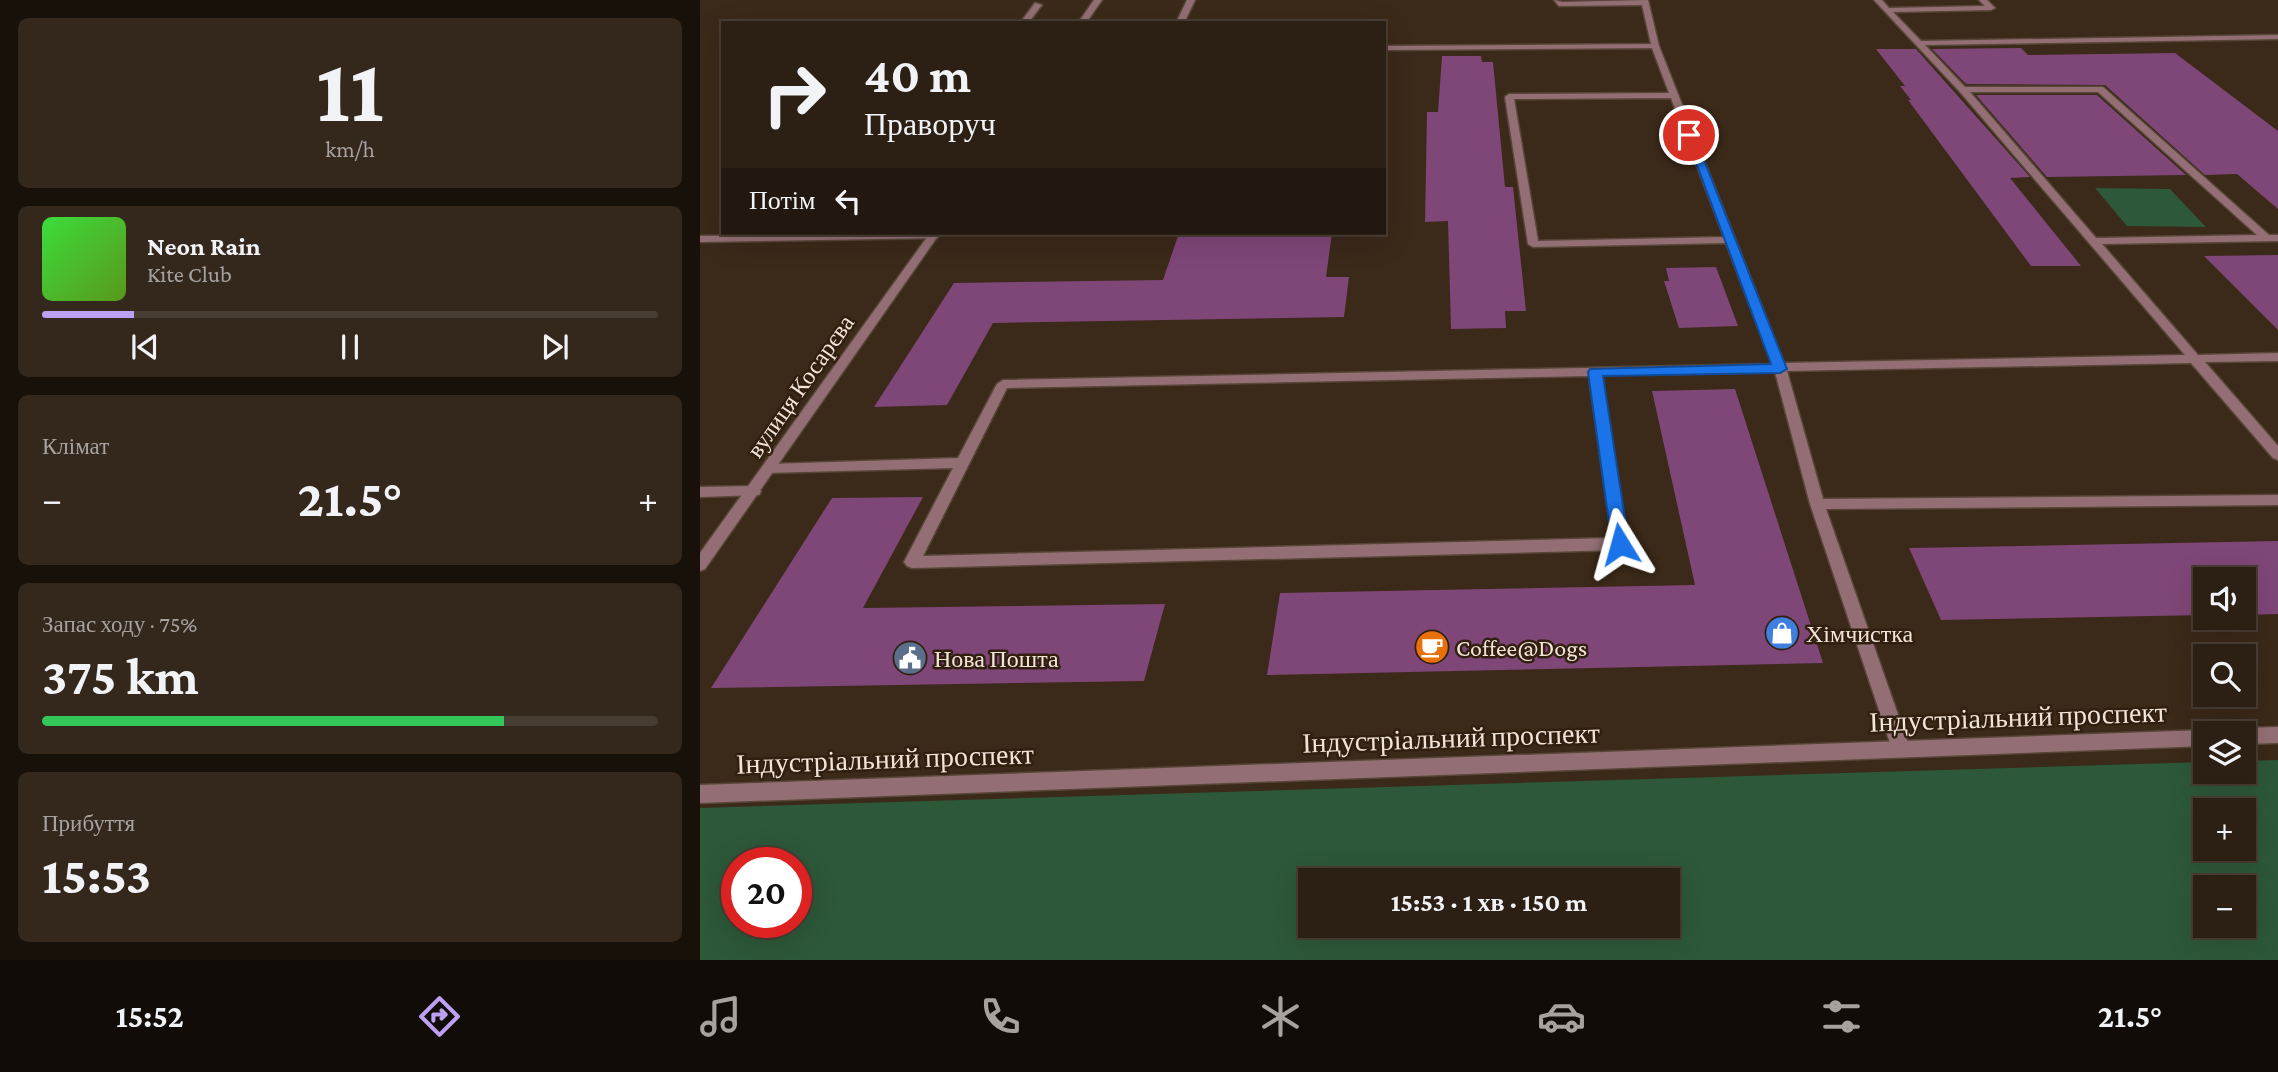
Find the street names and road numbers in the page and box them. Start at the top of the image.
street label: вулиця Косарєва [741,309,859,462]
street label: Індустріальний проспект [1869,696,2167,738]
street label: Індустріальний проспект [1302,717,1600,759]
street label: Індустріальний проспект [736,738,1034,780]

